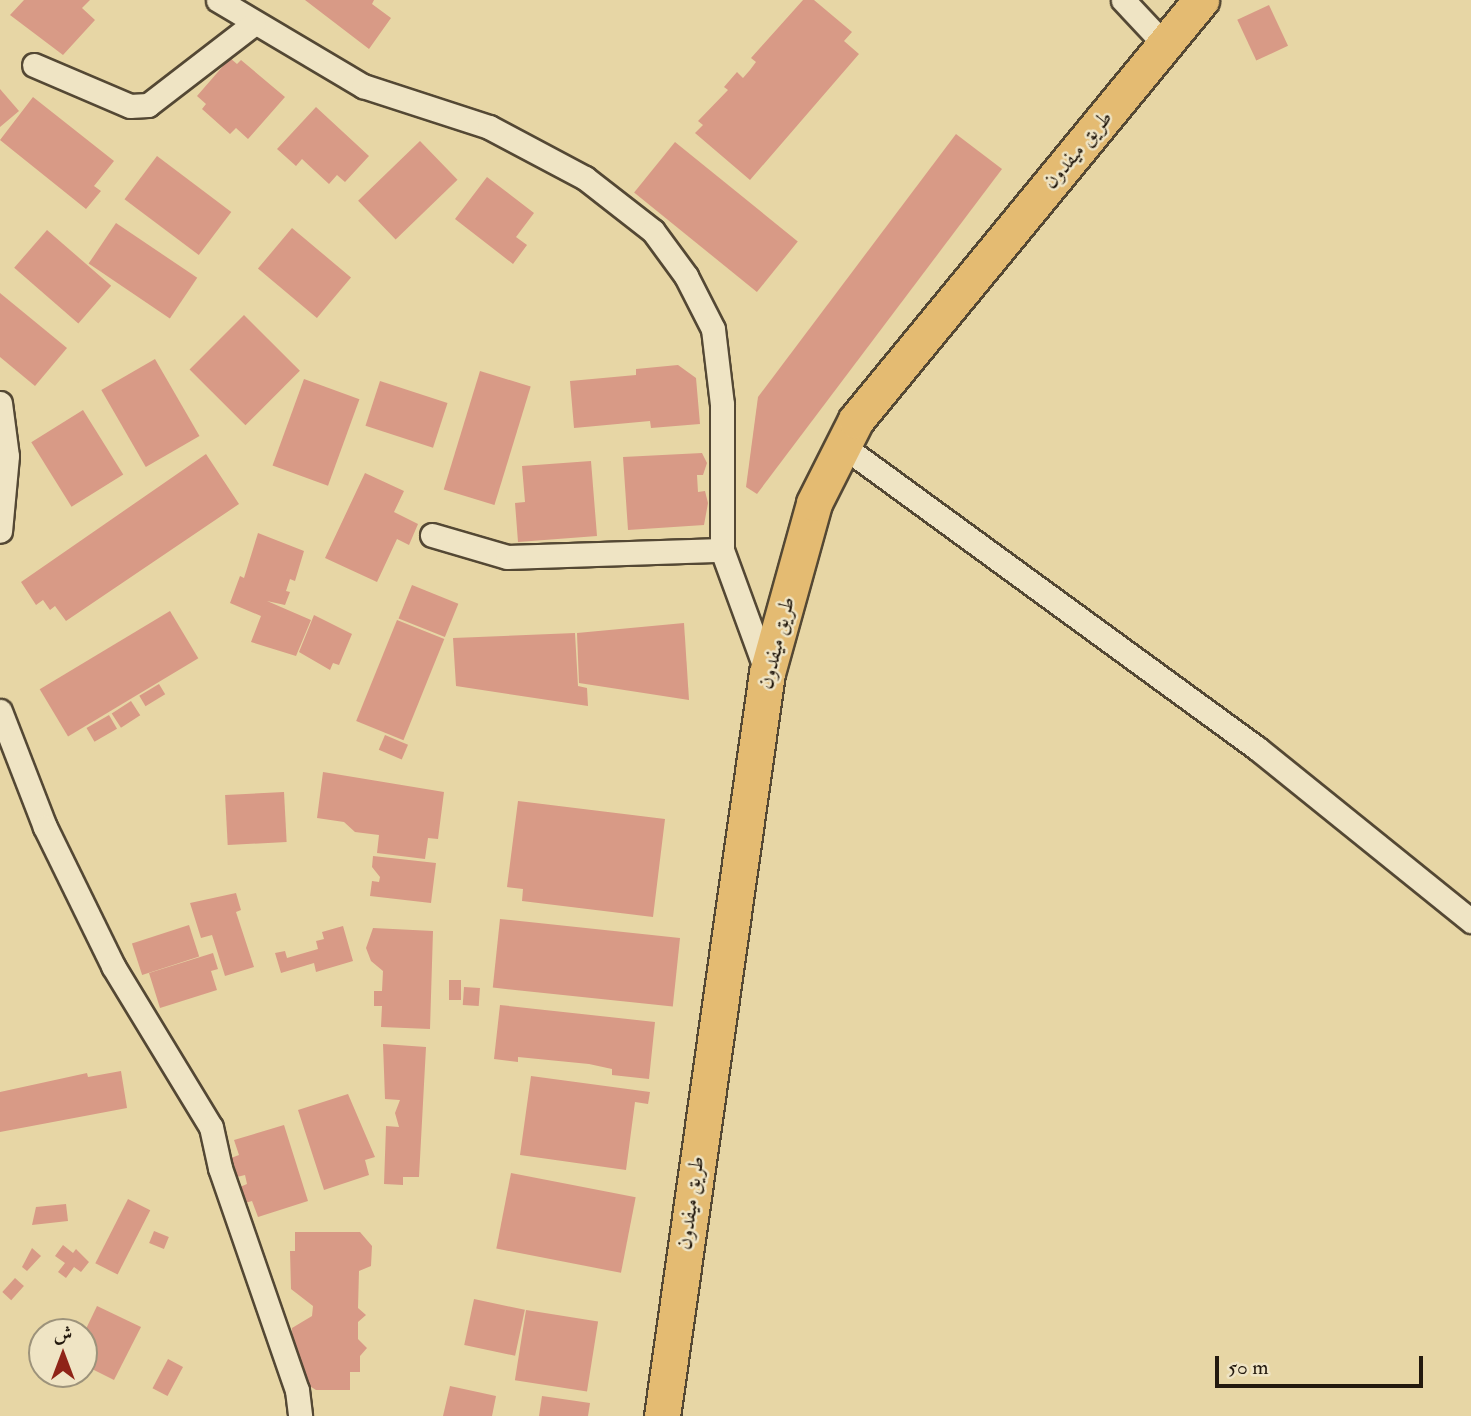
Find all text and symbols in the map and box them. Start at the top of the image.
street label: طريق ميفدون [1038,106,1118,194]
street label: طريق ميفدون [753,594,801,692]
street label: طريق ميفدون [672,1155,710,1251]
north arrow [28,1318,98,1388]
text: ش [54,1322,72,1346]
scale bar [1219,1342,1427,1386]
text: 50 m [1228,1354,1269,1381]

